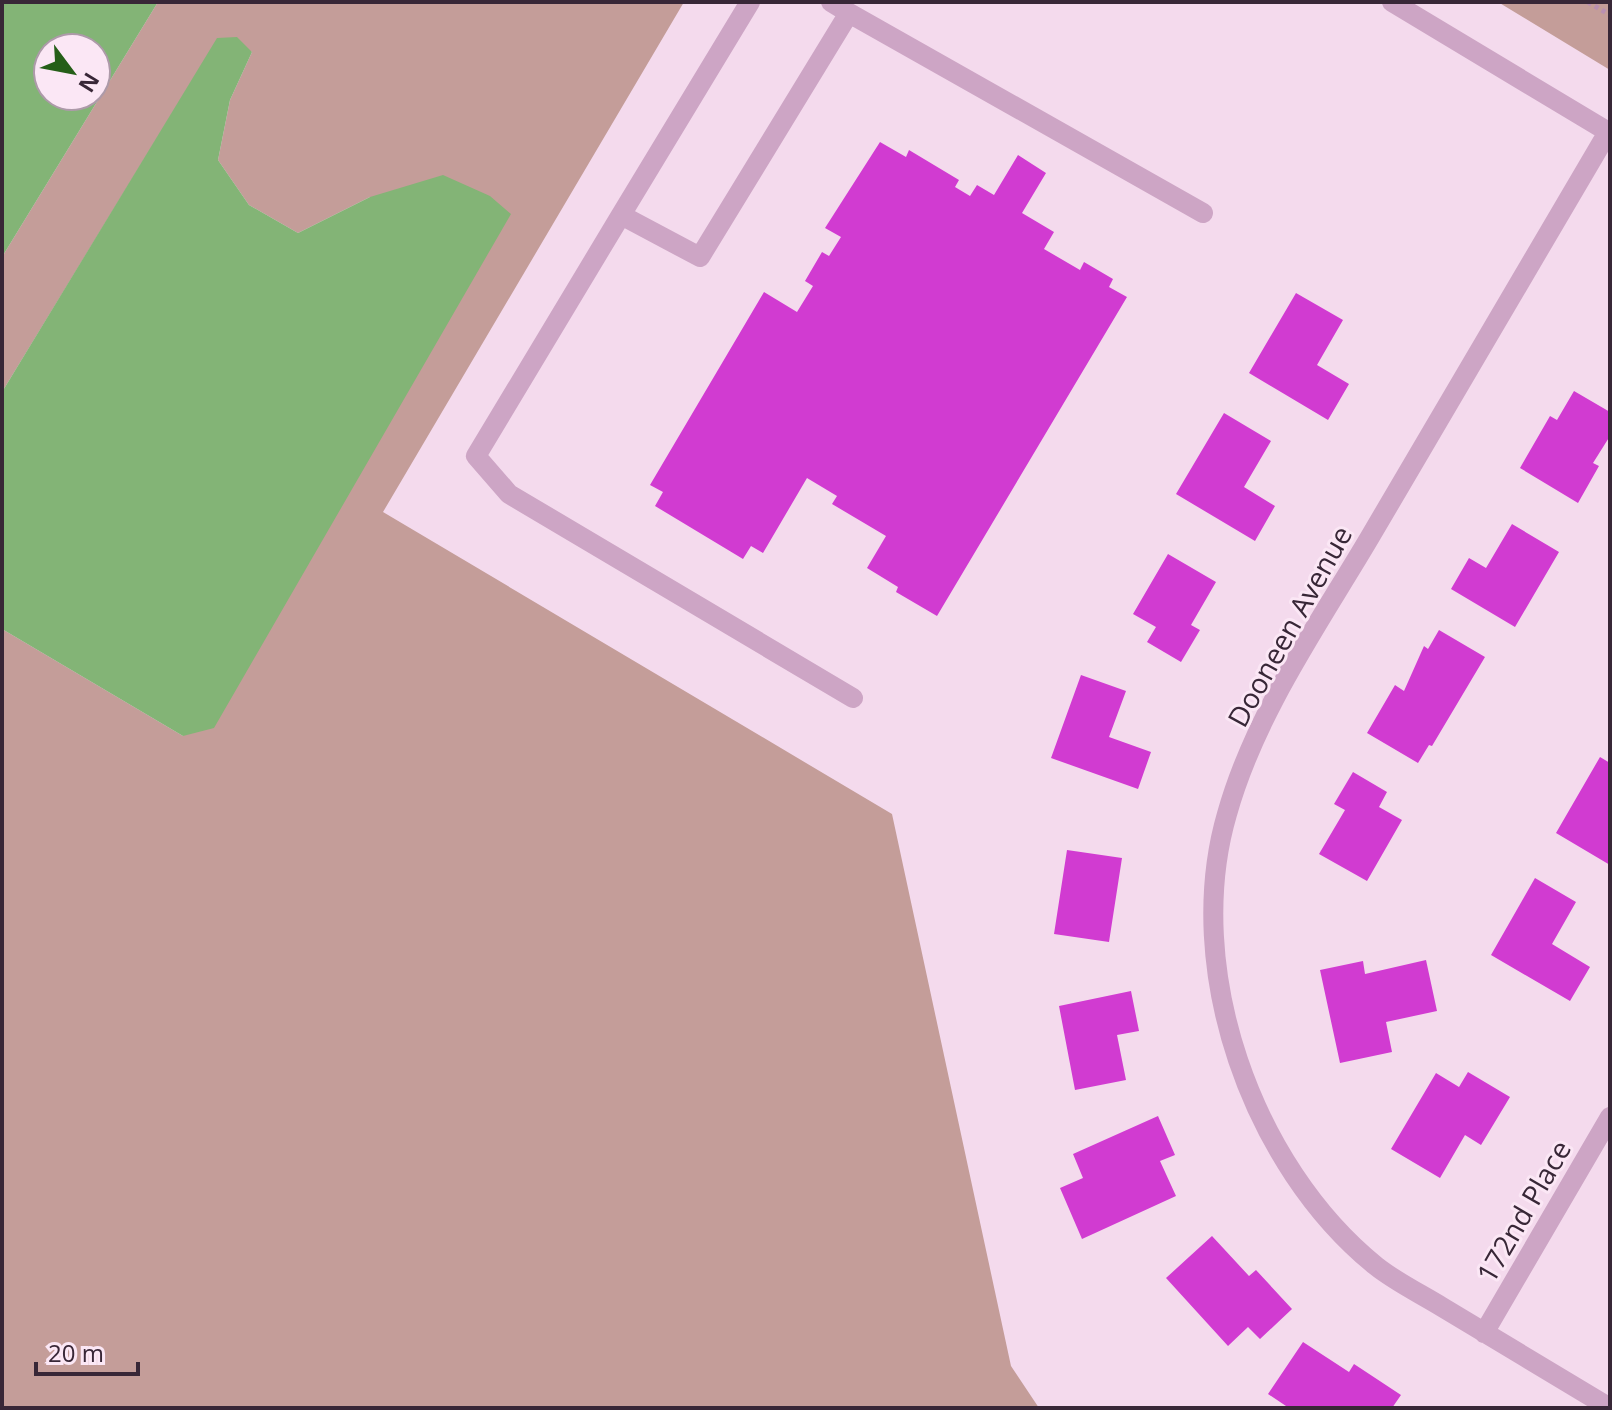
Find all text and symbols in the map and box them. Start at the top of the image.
north arrow [32,32,112,112]
text: N [72,68,107,99]
street label: Dooneen Avenue [1218,519,1360,733]
street label: 172nd Place [1467,1133,1579,1289]
scale bar [36,1326,138,1376]
text: 20 m [48,1336,104,1369]

